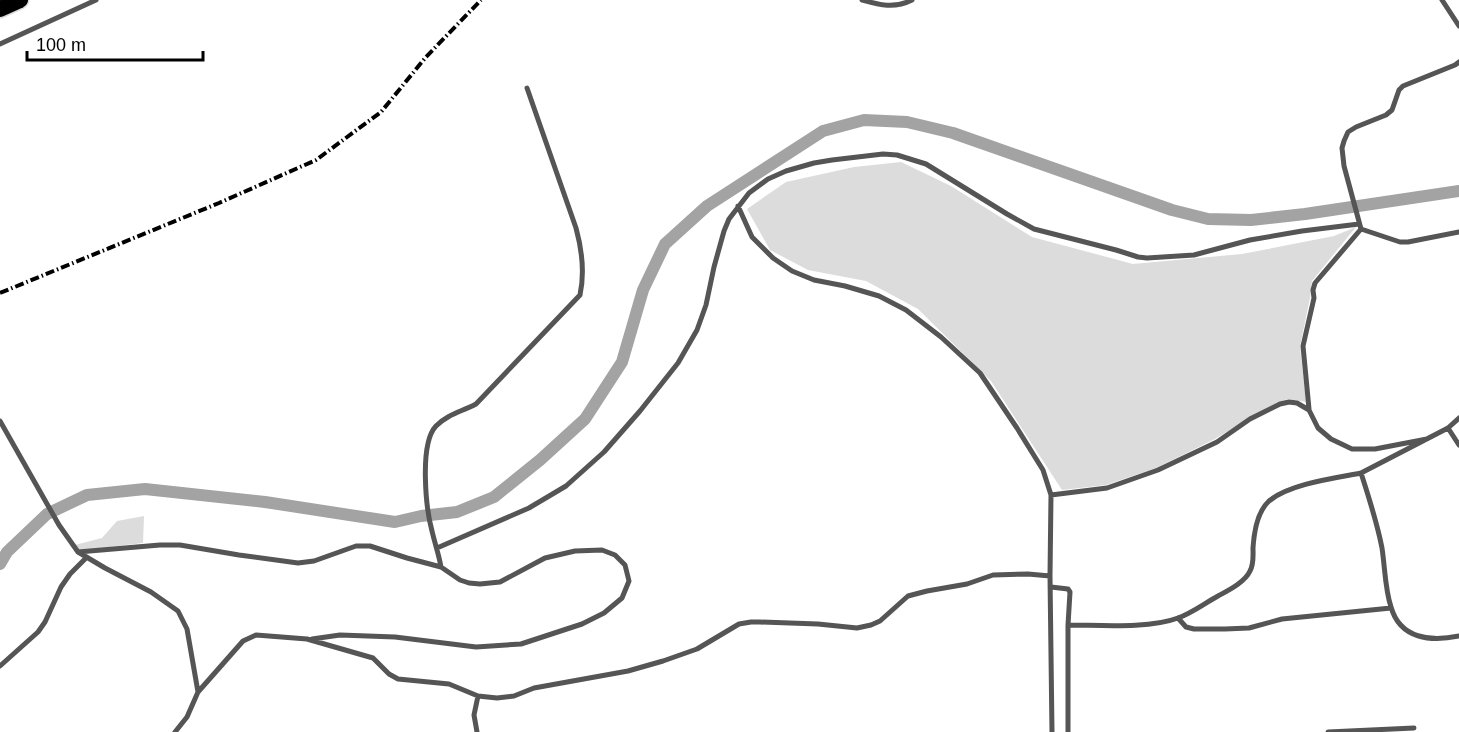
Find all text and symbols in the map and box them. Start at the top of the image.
scale bar [27,24,202,62]
text: 100 m [36,35,86,55]

